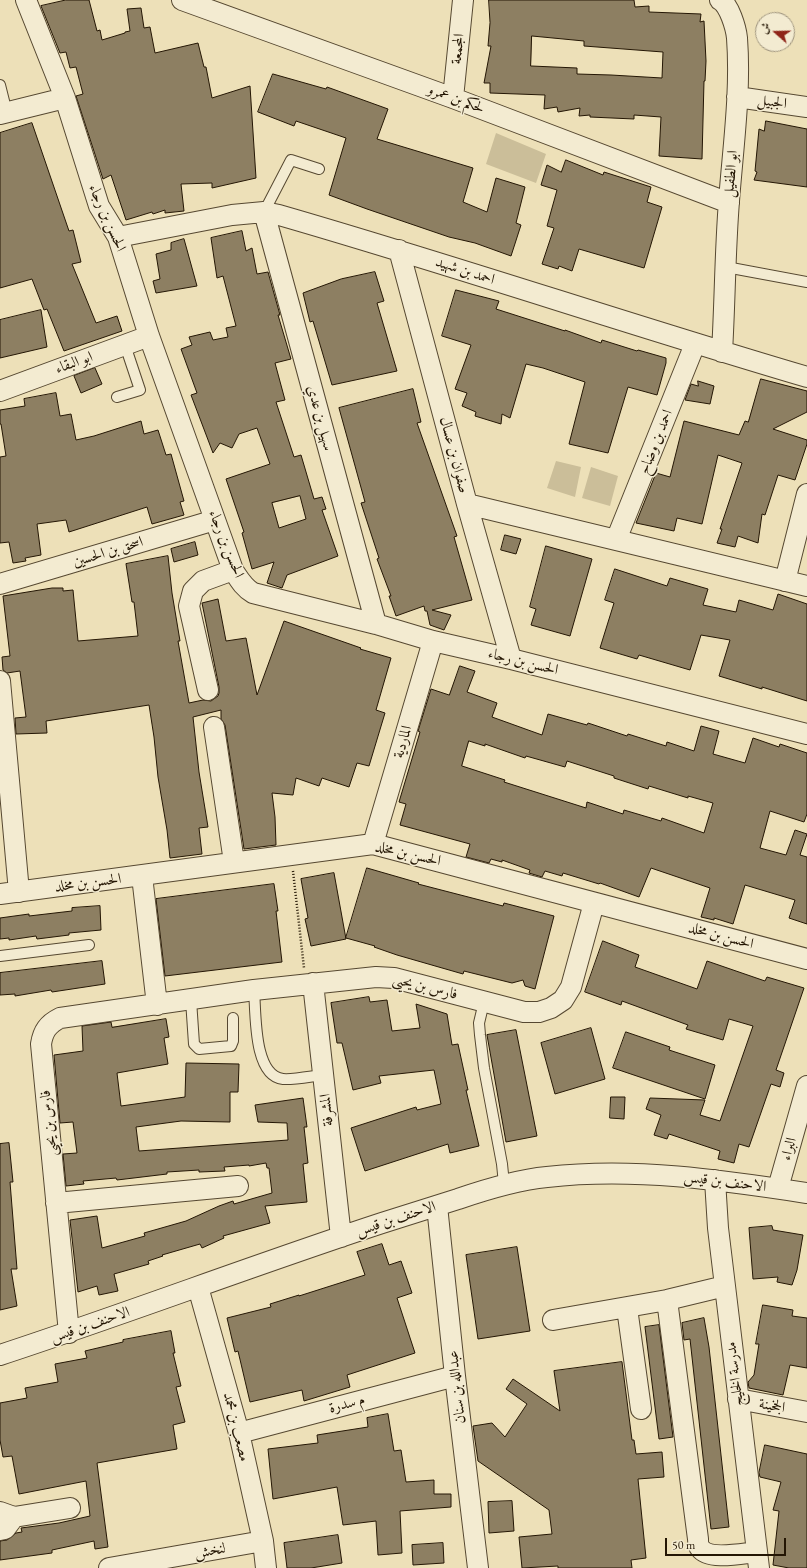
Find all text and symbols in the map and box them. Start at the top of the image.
north arrow [755,12,795,52]
text: ش [756,21,773,36]
street label: المجمعة [447,33,469,65]
street label: لحكم بن عمرو [425,80,487,118]
street label: الجبيل [756,91,788,113]
street label: ابو الطفيل [720,150,742,198]
street label: الحسن بن رجاء [84,181,130,255]
street label: احمد بن شهيد [433,253,497,289]
street label: ابو البقاء [53,348,95,378]
street label: سهيل بن عدي [303,383,337,453]
street label: احمد بن وضاح [635,407,677,477]
street label: صفوان بن عسال [435,415,473,495]
street label: الحسن بن رجاء [204,507,248,581]
street label: اسحق بن الحسين [71,533,145,571]
street label: الحسن بن رجاء [486,645,560,679]
street label: الماردية [390,724,416,760]
street label: الحسن بن مخلد [373,838,443,870]
street label: الحسن بن مخلد [54,870,122,896]
street label: الحسن بن مخلد [686,919,756,953]
street label: فارس بن يحيى [391,970,459,1004]
street label: فارس بن يحيى [37,1089,61,1157]
street label: المشرفة [316,1093,338,1127]
street label: البراء [777,1135,801,1163]
street label: الاحنف بن قيس [683,1168,767,1196]
street label: الاحنف بن قيس [354,1198,438,1240]
street label: الاحنف بن قيس [48,1303,132,1347]
street label: مدرسة الخليج [722,1341,748,1407]
street label: عبدالله بن سنان [444,1349,470,1425]
street label: مصعب بن محمد [219,1391,253,1463]
street label: م سدرة [327,1391,367,1417]
street label: الجخينة [757,1395,787,1417]
scale bar [667,1530,788,1556]
text: 50 m [672,1537,695,1553]
street label: لنخش [193,1539,227,1563]

